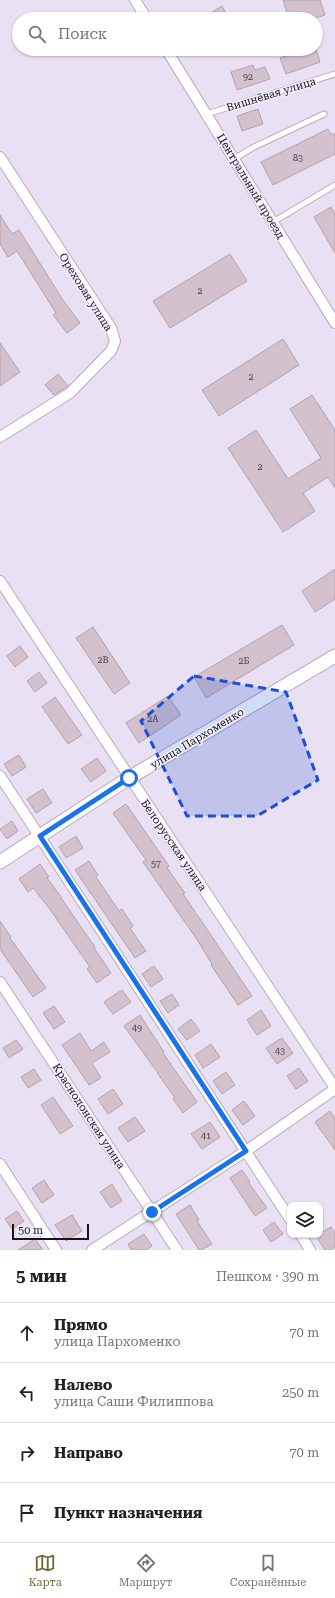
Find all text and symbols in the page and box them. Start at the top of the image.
search box [12,12,323,56]
icon: search [26,23,48,45]
text: Поиск [58,25,107,43]
house number: 92 [243,72,253,82]
street label: Вишнёвая улица [225,75,317,114]
street label: Центральный проезд [214,131,287,241]
house number: 83 [293,153,303,163]
street label: Ореховая улица [56,251,115,334]
house number: 2 [197,286,203,296]
house number: 2 [248,372,254,382]
house number: 2 [257,462,263,472]
house number: 2В [97,655,109,665]
house number: 2Б [239,656,250,666]
street label: улица Пархоменко [148,705,247,772]
house number: 2А [147,714,159,724]
route start [120,769,138,787]
street label: Белорусская улица [138,797,209,894]
house number: 57 [151,859,161,869]
house number: 49 [132,1023,142,1033]
house number: 43 [275,1046,285,1056]
street label: Краснодонская улица [50,1061,128,1171]
house number: 41 [201,1131,211,1141]
map controls [287,1202,323,1238]
button: layers [287,1202,323,1238]
route end [143,1203,161,1221]
scale bar [12,1222,89,1241]
text: 50 m [18,1224,43,1237]
text: 5 мин [16,1266,67,1286]
text: Пешком · 390 m [216,1269,319,1284]
text: Прямо [54,1316,108,1334]
icon: ahead [16,1322,38,1344]
text: 70 m [289,1325,319,1340]
text: улица Пархоменко [54,1334,180,1349]
text: Налево [54,1376,113,1394]
icon: left [16,1382,38,1404]
text: 250 m [282,1385,319,1400]
text: улица Саши Филиппова [54,1394,213,1409]
icon: right [16,1442,38,1464]
text: Направо [54,1444,123,1462]
text: 70 m [289,1445,319,1460]
icon: arrive [16,1502,38,1524]
text: Пункт назначения [54,1504,202,1522]
tab: Карта [29,1552,62,1589]
tab: Маршрут [119,1552,172,1589]
tab: Сохранённые [230,1552,306,1589]

